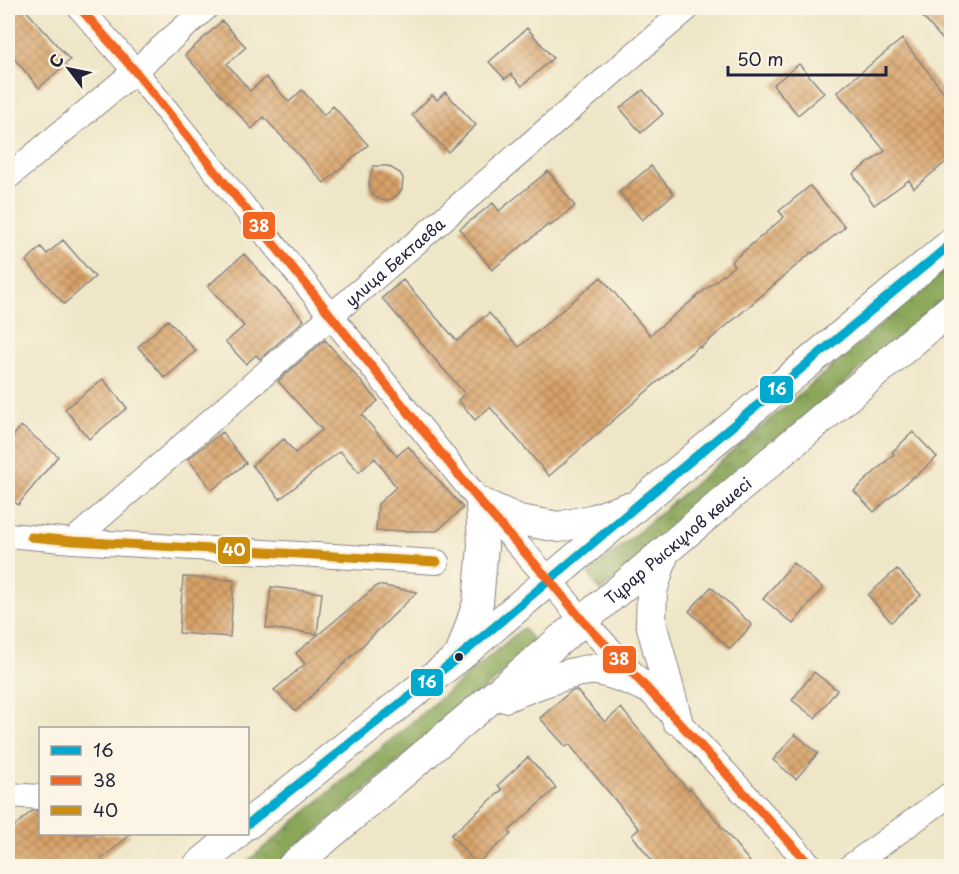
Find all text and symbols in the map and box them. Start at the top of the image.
north arrow [39,39,99,99]
scale bar [728,39,886,77]
text: 50 m [737,45,784,72]
text: С [42,49,69,72]
line badge: 38 [242,211,276,240]
street label: улица Бектаева [339,211,450,311]
text: 38 [249,213,269,237]
line badge: 16 [759,375,794,404]
text: 16 [768,376,786,400]
street label: Тұрар Рыскұлов көшесі [599,471,756,610]
line badge: 40 [217,536,251,565]
text: 40 [223,537,246,561]
line badge: 38 [602,645,637,674]
text: 38 [609,646,629,670]
unlabelled marker [453,651,465,663]
line badge: 16 [410,668,444,697]
text: 16 [418,669,436,693]
legend [39,727,249,835]
text: 16 [93,736,114,763]
text: 38 [93,766,116,793]
text: 40 [93,796,118,823]

